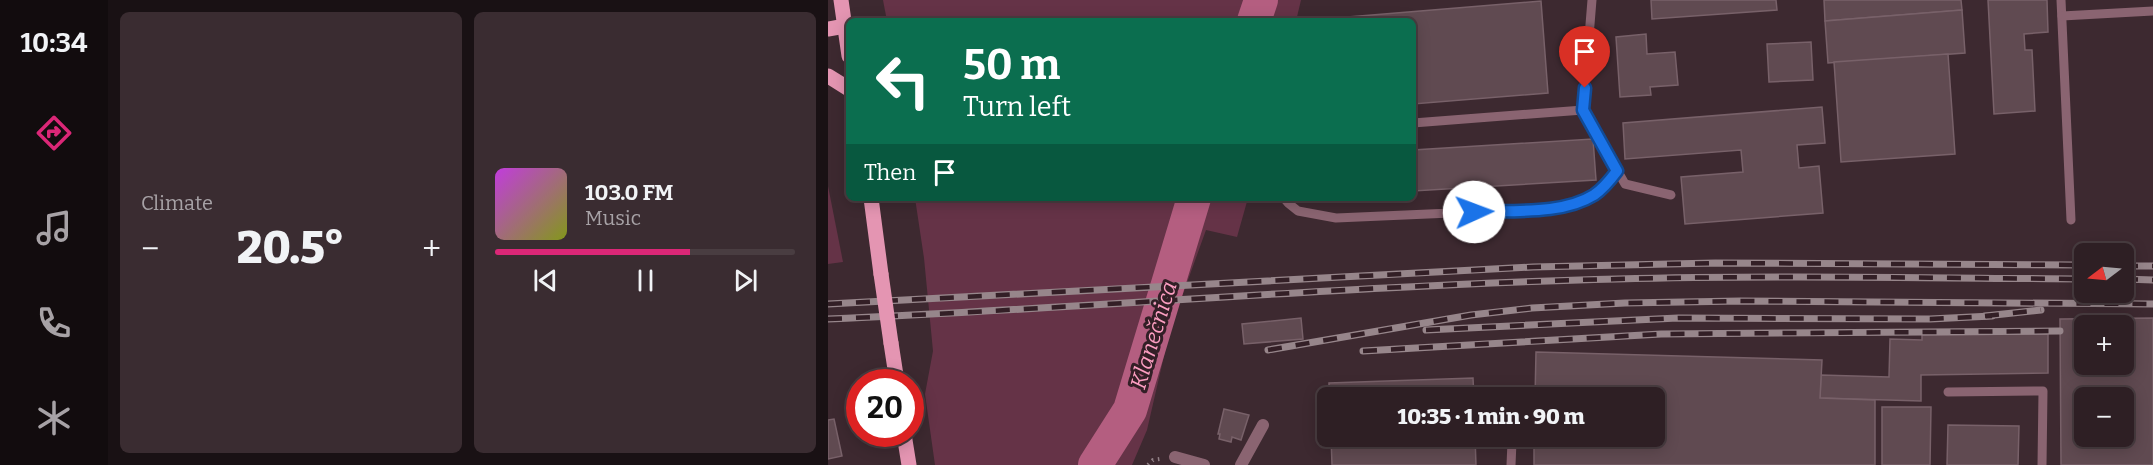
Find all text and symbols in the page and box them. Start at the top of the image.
pin [1559,26,1610,88]
text: 10:34 [20,27,88,59]
icon: arrive [1568,35,1601,68]
text: 50 m [963,40,1060,90]
icon: left [864,42,942,120]
text: Turn left [963,91,1071,123]
icon: directions [33,112,75,154]
icon: arrive [928,156,961,189]
text: Then [864,159,916,186]
text: 103.0 FM [585,179,674,206]
position arrow [1442,180,1506,244]
text: Climate [141,191,213,215]
text: Music [585,206,641,230]
icon: music [33,207,75,249]
text: 20.5° [237,221,345,275]
text: − [141,229,159,269]
text: + [422,229,441,269]
north arrow [2074,243,2134,303]
map controls [2074,243,2134,447]
icon: previous [529,264,562,297]
icon: pause [629,264,662,297]
icon: next [729,264,762,297]
water label: Klanečnica [1124,278,1183,392]
icon: phone [33,302,75,344]
button: + [2074,315,2134,375]
speed limit sign: 20 [846,369,924,447]
button: − [2074,387,2134,447]
icon: climate [33,397,75,439]
text: 10:35 · 1 min · 90 m [1397,403,1585,430]

